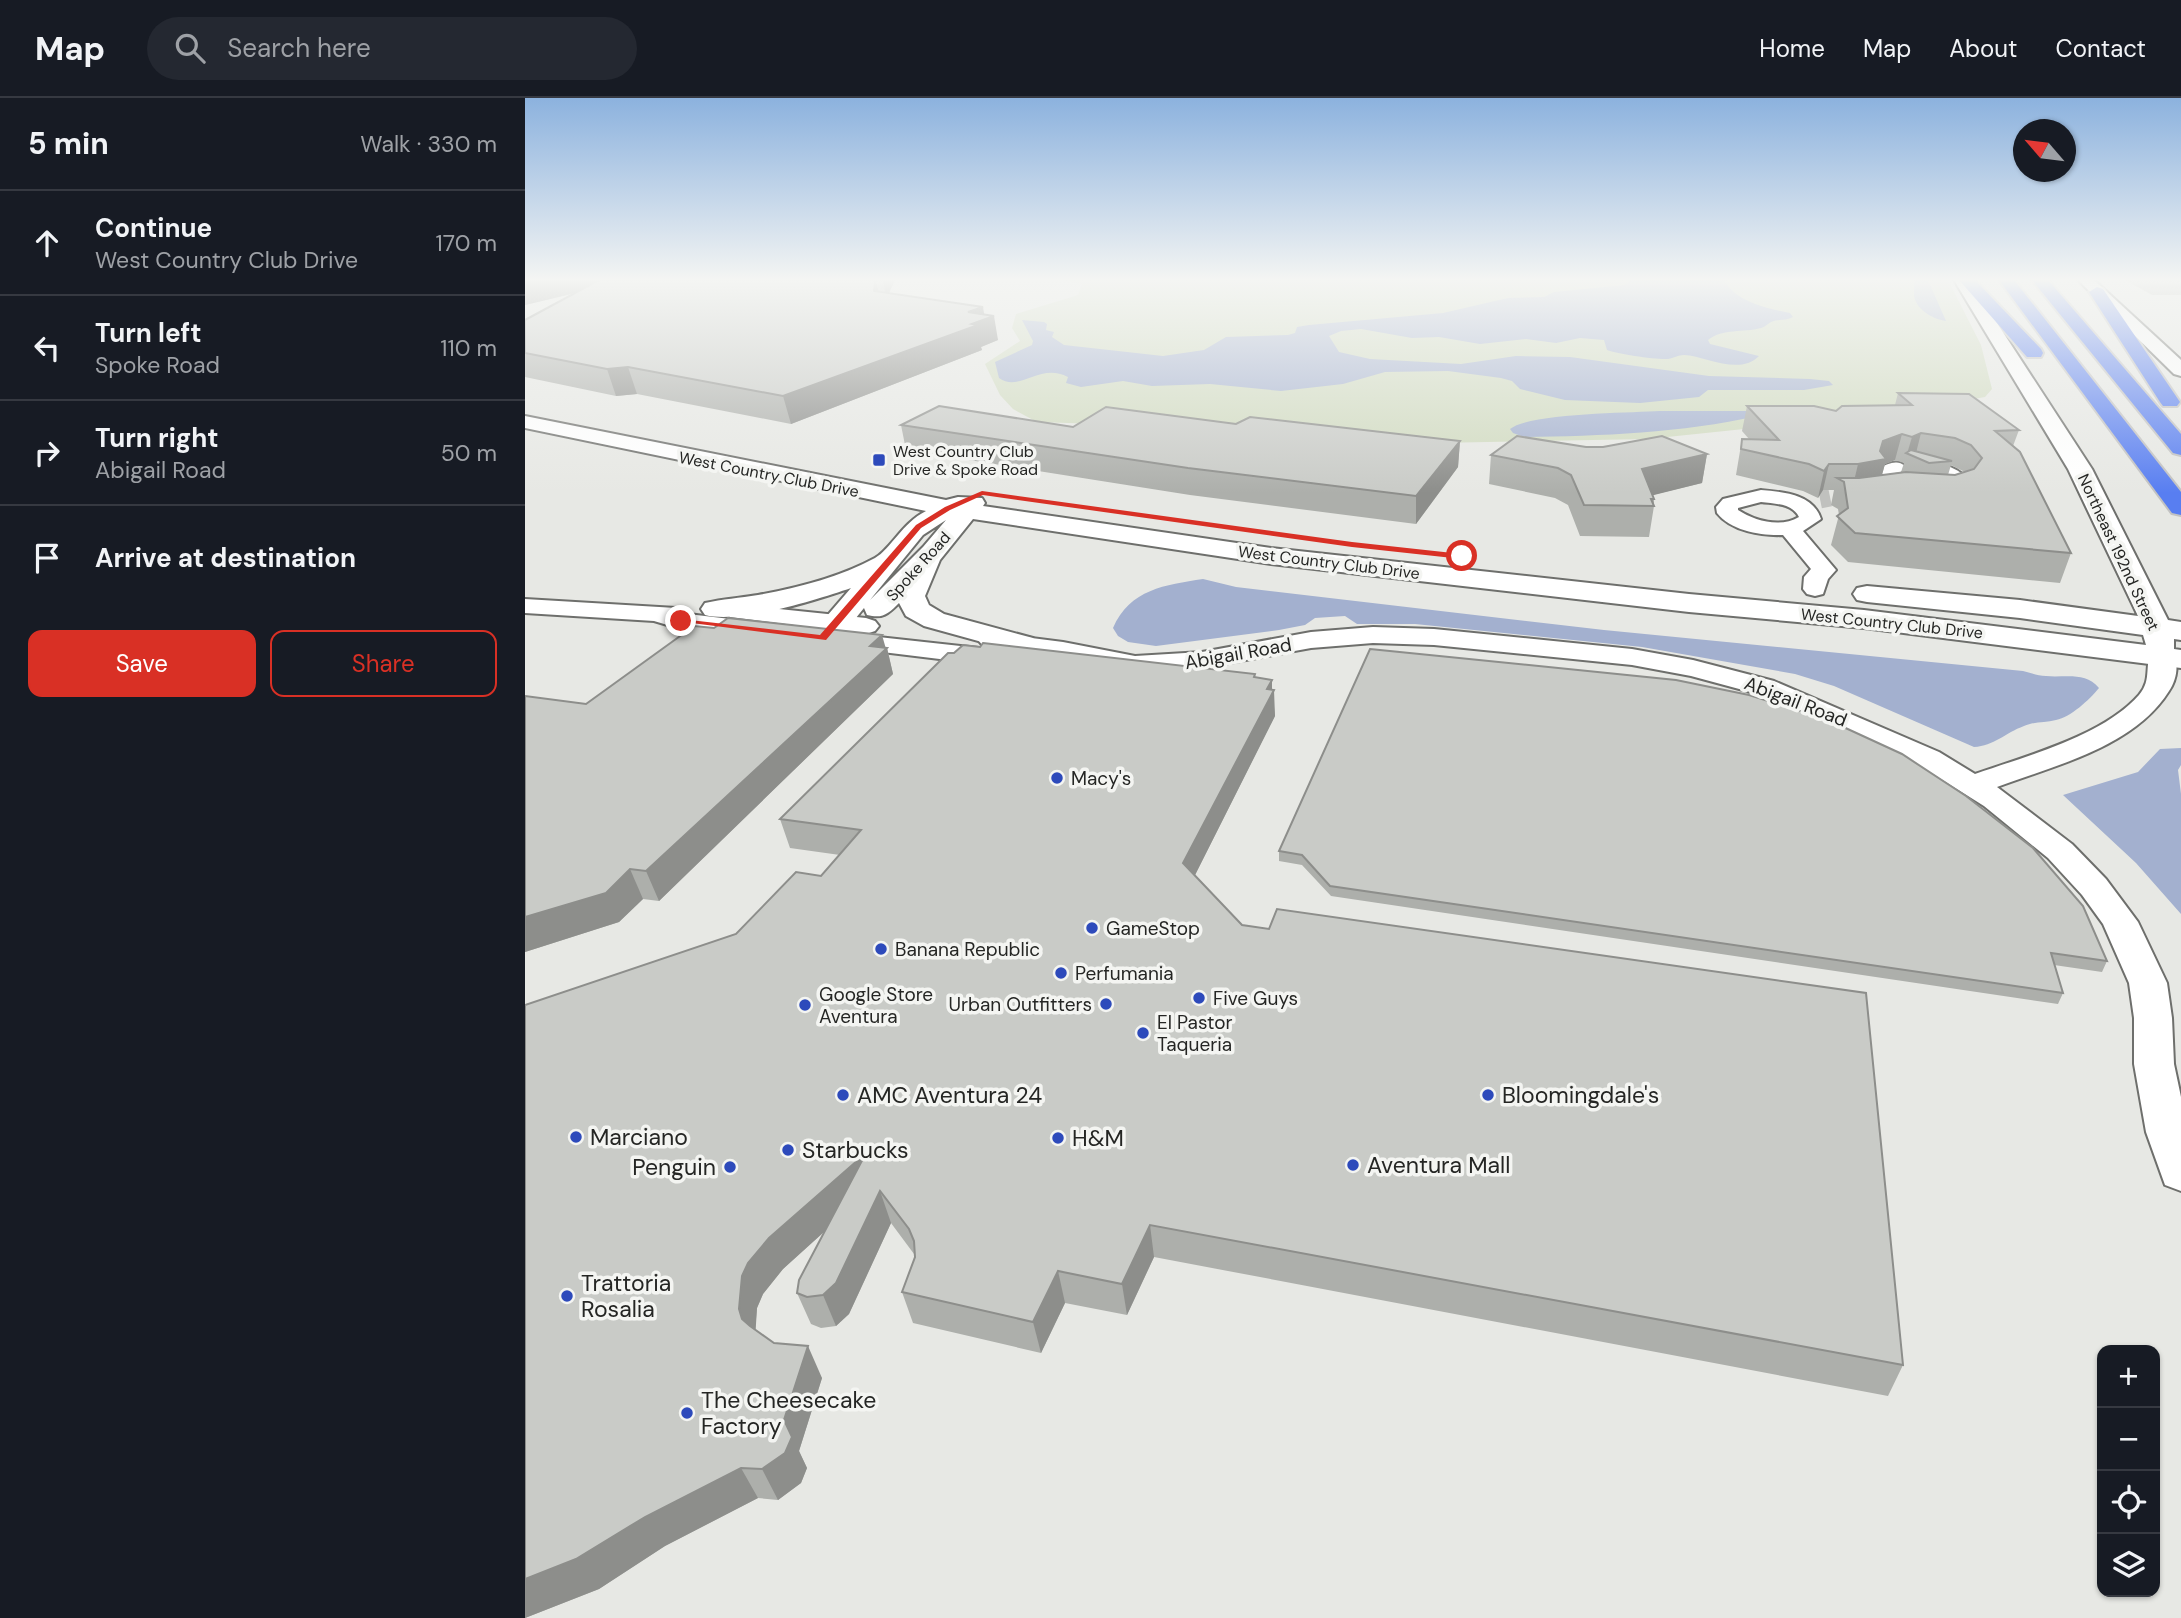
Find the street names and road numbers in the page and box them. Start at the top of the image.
street label: West Country Club Drive [677,447,861,502]
street label: Northeast 192nd Street [2073,470,2164,634]
street label: Spoke Road [882,527,955,606]
street label: West Country Club Drive [1237,541,1421,584]
street label: West Country Club Drive [1800,603,1984,644]
street label: Abigail Road [1183,632,1293,675]
street label: Abigail Road [1741,670,1851,733]

